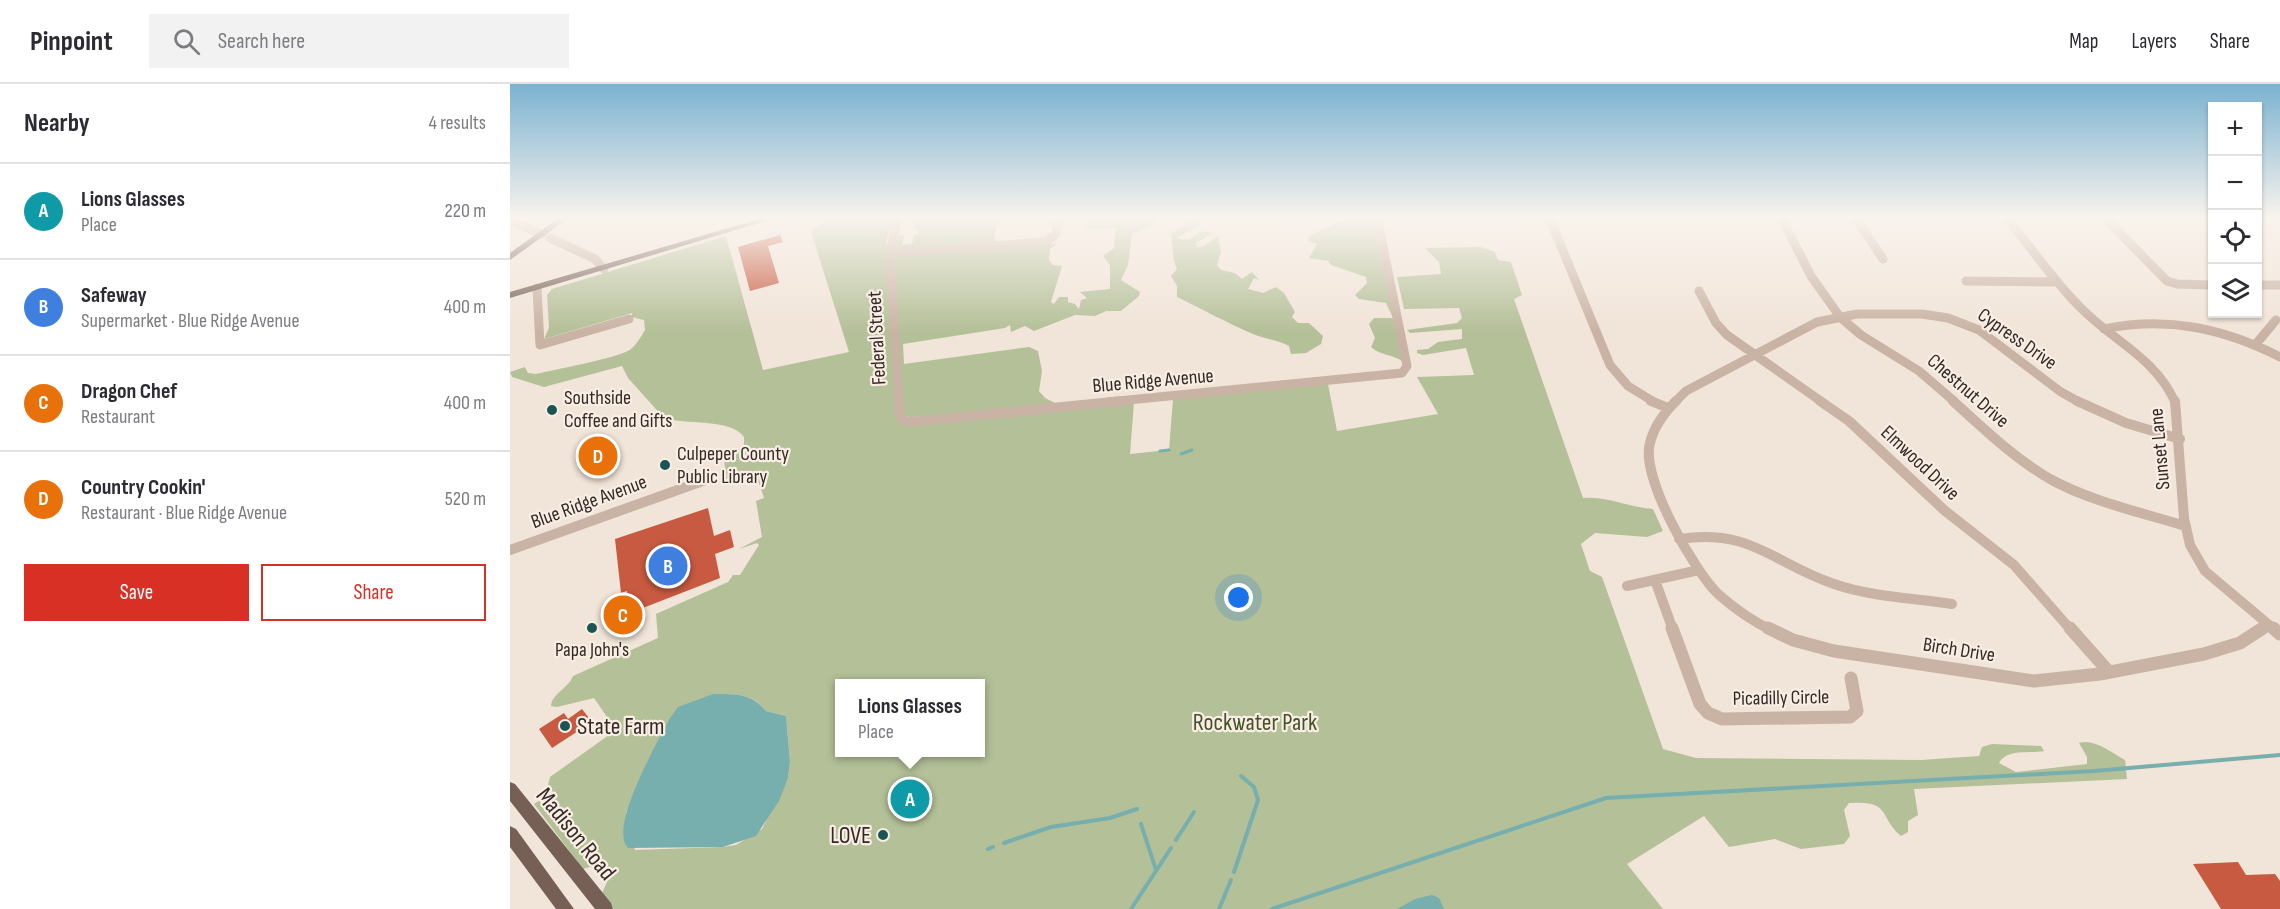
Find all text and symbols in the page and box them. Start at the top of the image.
search box [149,14,569,68]
text: Pinpoint [30,25,113,58]
icon: search [170,25,203,58]
text: Search here [218,28,305,55]
text: Map [2069,29,2098,54]
text: Layers [2131,29,2177,54]
text: Share [2210,29,2250,54]
map controls [2208,102,2262,318]
button: + [2208,102,2262,156]
text: Nearby [24,108,90,139]
text: 4 results [429,111,486,135]
button: − [2208,156,2262,210]
text: Lions Glasses [81,186,185,213]
text: A [39,199,48,223]
text: 220 m [445,199,486,223]
button: locate [2208,210,2262,264]
text: Place [81,213,117,237]
button: layers [2208,264,2262,318]
text: Safeway [81,282,147,309]
street label: Federal Street [863,290,891,386]
text: B [39,295,48,319]
text: 400 m [444,295,486,319]
street label: Cypress Drive [1973,303,2061,375]
text: Supermarket · Blue Ridge Avenue [81,309,300,333]
street label: Chestnut Drive [1922,349,2014,433]
street label: Blue Ridge Avenue [1091,364,1215,398]
text: Dragon Chef [81,378,177,405]
place label: Southside Coffee and Gifts [564,386,672,433]
text: C [38,391,49,415]
text: 400 m [444,391,486,415]
marker: Southside Coffee and Gifts [545,403,559,417]
text: Restaurant [81,405,155,429]
street label: Sunset Lane [2144,407,2176,491]
street label: Elmwood Drive [1876,420,1964,506]
pin: D [578,434,617,478]
place label: Culpeper County Public Library [677,442,789,489]
marker: Culpeper County Public Library [658,458,672,472]
street label: Blue Ridge Avenue [528,470,650,534]
text: Country Cookin' [81,474,205,501]
text: D [38,487,49,511]
text: 520 m [445,487,486,511]
text: Restaurant · Blue Ridge Avenue [81,501,287,525]
pin: B [648,544,688,588]
button: Save [24,564,249,621]
button: Share [261,564,486,621]
your location [1224,583,1253,612]
pin: C [604,592,642,638]
marker: Papa John's [585,621,599,635]
street label: Birch Drive [1921,632,1997,668]
place label: Papa John's [555,638,629,662]
popup [835,679,985,757]
street label: Picadilly Circle [1732,685,1830,711]
text: Lions Glasses [858,693,962,720]
park label: Rockwater Park [1193,708,1317,737]
place label: State Farm [577,712,665,741]
marker: State Farm [558,719,572,733]
text: Place [858,720,894,744]
pin: A [890,776,930,822]
street label: Madison Road [530,782,622,886]
place label: LOVE [830,821,871,850]
marker: LOVE [876,828,890,842]

